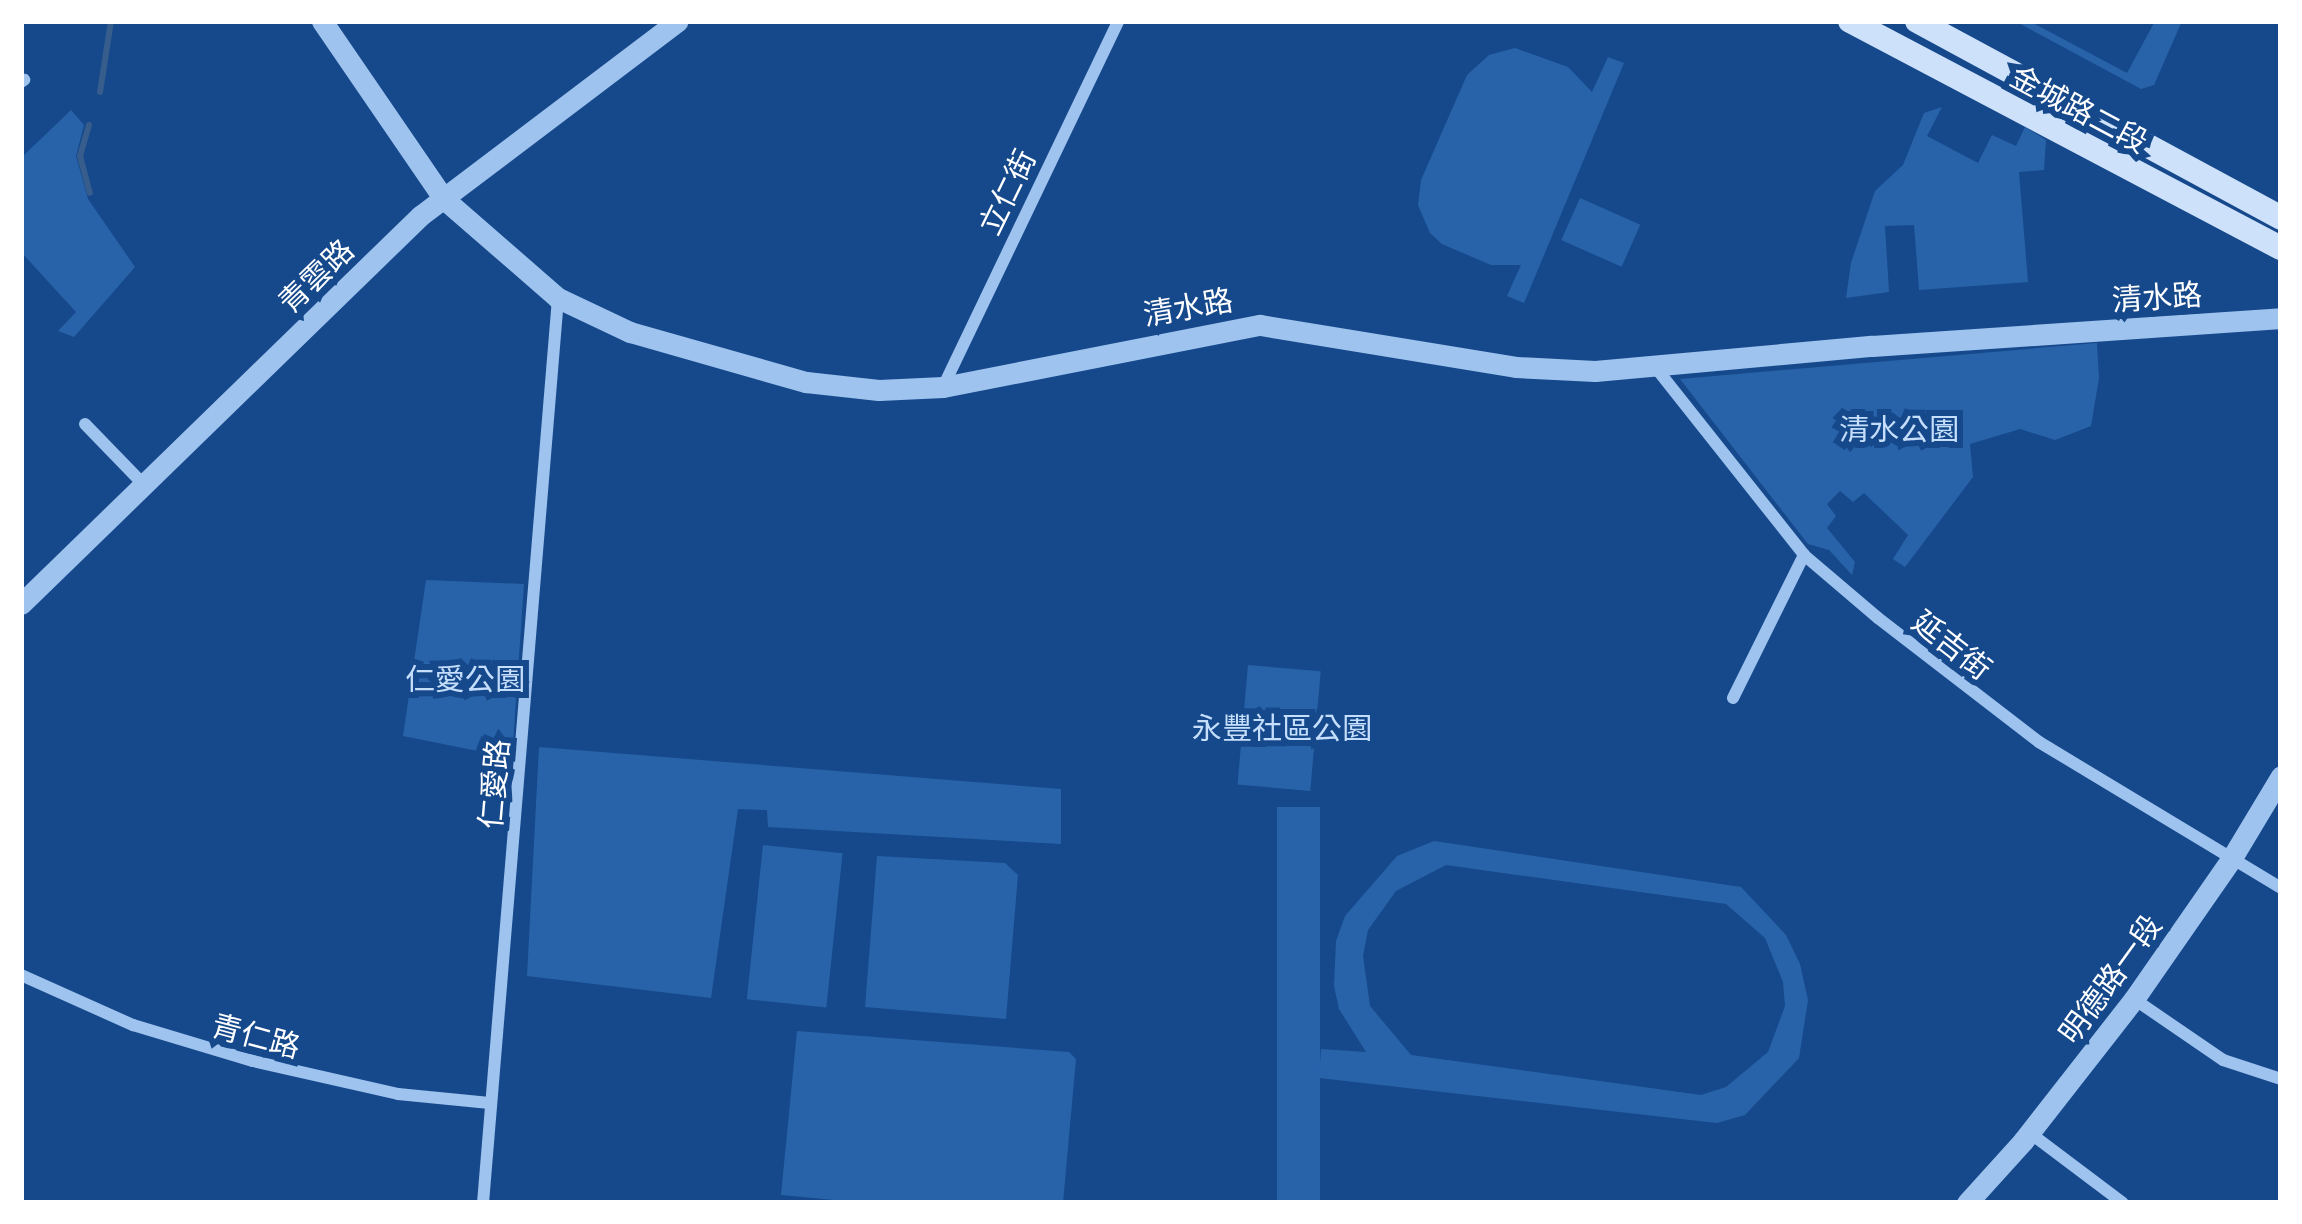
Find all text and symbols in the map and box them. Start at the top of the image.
street label: 金城路二段 [2004,58,2154,160]
street label: 立仁街 [971,144,1043,240]
street label: 青雲路 [271,232,361,320]
street label: 清水路 [2111,276,2203,318]
street label: 清水路 [1141,281,1235,333]
park label: 清水公園 [1839,411,1959,447]
street label: 延吉街 [1905,603,1999,687]
park label: 仁愛公園 [405,661,525,697]
park label: 永豐社區公園 [1192,710,1372,746]
street label: 仁愛路 [472,738,516,830]
street label: 明德路一段 [2051,908,2169,1050]
street label: 青仁路 [208,1007,304,1065]

